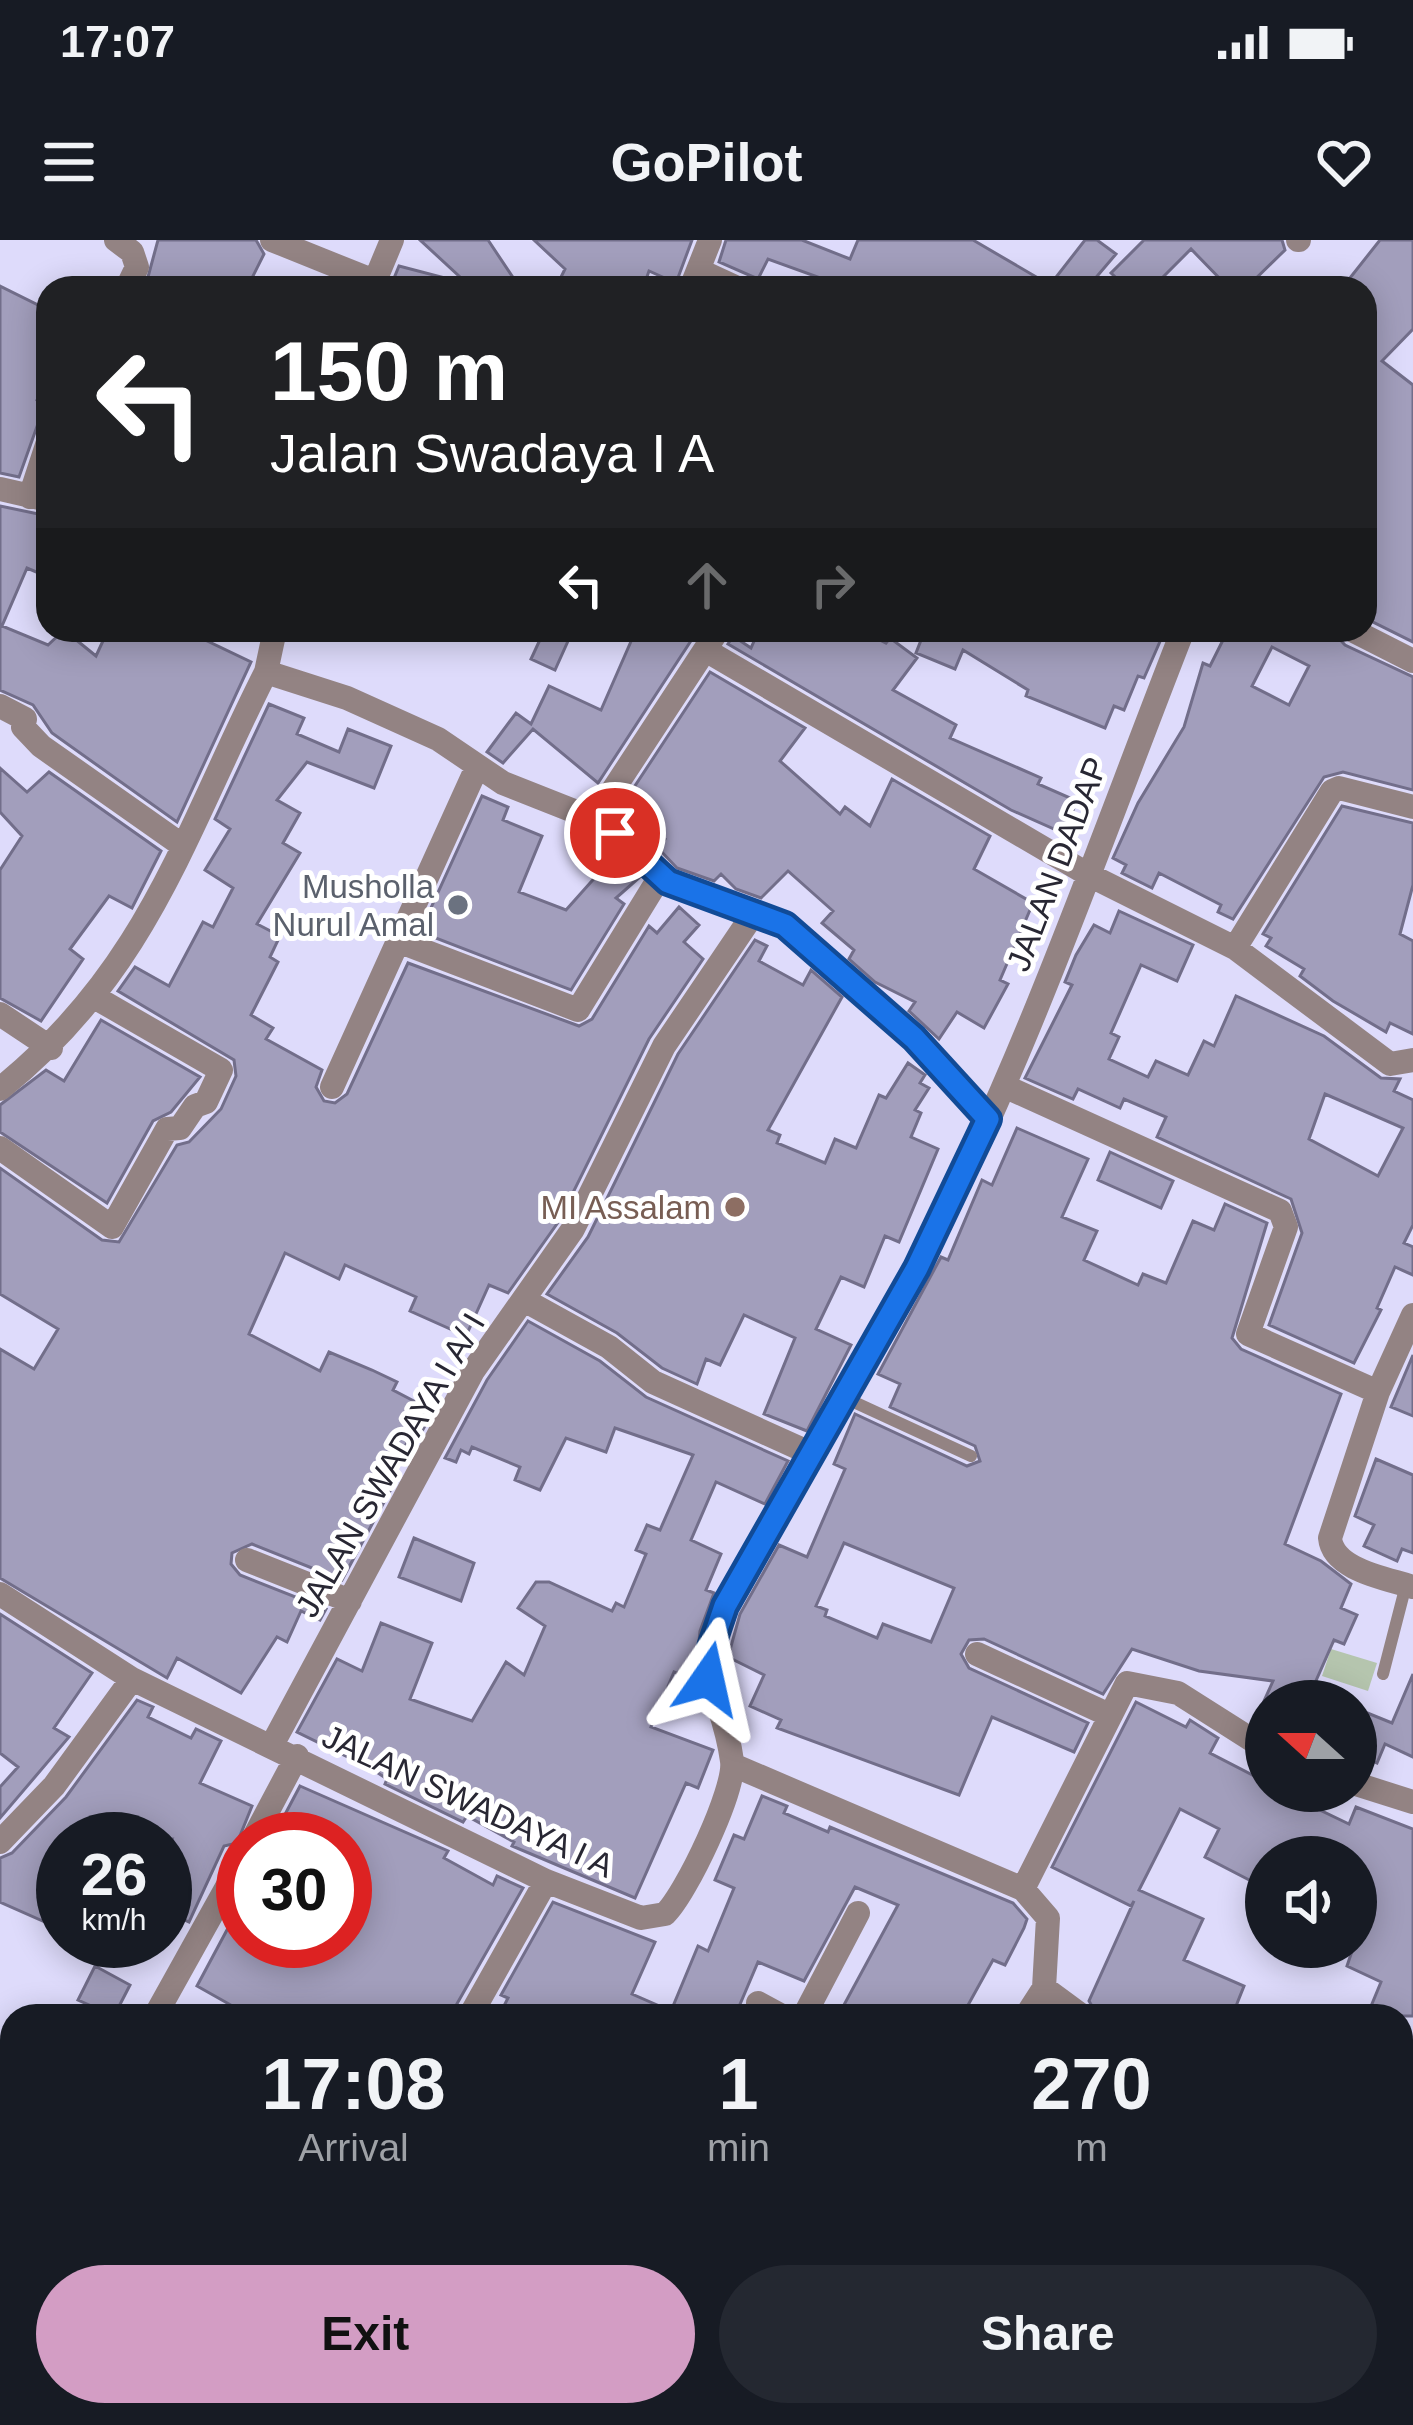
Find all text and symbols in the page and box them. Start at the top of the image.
text: 17:07 [60,16,175,67]
icon: menu [36,129,102,195]
icon: heart [1311,129,1377,195]
text: GoPilot [611,132,802,192]
icon: left [72,324,228,480]
text: 150 m [270,324,508,418]
text: Jalan Swadaya I A [270,423,714,483]
icon: left [548,552,614,618]
icon: ahead [674,552,740,618]
icon: right [800,552,866,618]
street label: JALAN DADAP [999,752,1115,976]
pin [564,782,666,884]
icon: arrive [582,800,648,866]
place label: Musholla Nurul Amal [273,868,435,943]
marker: Musholla Nurul Amal [445,892,471,918]
place label: MI Assalam [540,1189,711,1226]
marker: MI Assalam [722,1194,748,1220]
street label: JALAN SWADAYA I A/ I [288,1307,492,1623]
position arrow [645,1616,771,1742]
north arrow [1245,1680,1377,1812]
map controls [1245,1680,1377,1968]
street label: JALAN SWADAYA I A [317,1717,619,1885]
speed limit sign: 30 [216,1812,372,1968]
button: sound [1245,1836,1377,1968]
text: 26 [81,1841,147,1908]
text: km/h [81,1903,147,1936]
text: 17:08 [261,2044,446,2124]
text: 1 [718,2044,759,2124]
text: 270 [1031,2044,1152,2124]
text: Arrival [298,2126,409,2169]
text: min [707,2126,770,2169]
text: m [1075,2126,1108,2169]
button: Exit [36,2265,695,2403]
button: Share [719,2265,1377,2403]

